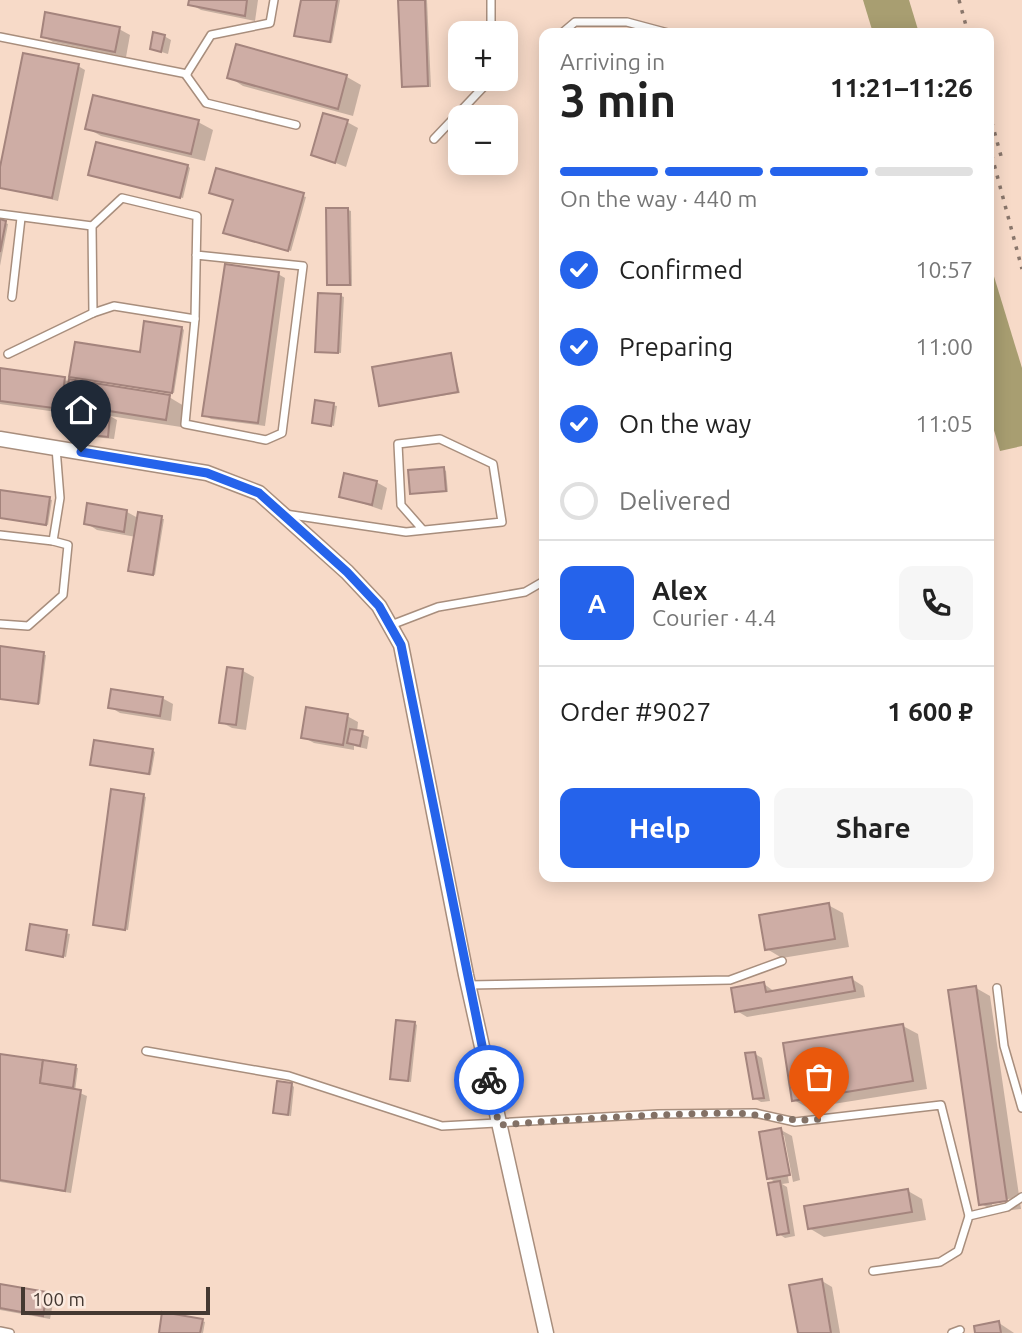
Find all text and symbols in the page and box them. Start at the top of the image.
map controls [448,21,518,175]
button: + [448,21,518,91]
text: Arriving in [560,49,665,74]
text: 11:21–11:26 [830,73,973,102]
text: 3 min [560,74,676,126]
button: − [448,105,518,175]
text: On the way · 440 m [560,186,757,211]
icon: check [560,251,598,289]
text: Confirmed [619,255,743,284]
text: 10:57 [915,257,973,282]
icon: check [560,328,598,366]
text: Preparing [619,332,733,361]
text: 11:00 [915,334,973,359]
pin [51,380,111,452]
icon: home [62,391,100,429]
icon: check [560,405,598,443]
text: On the way [619,409,751,438]
text: 11:05 [915,411,973,436]
text: Delivered [619,486,731,515]
button: phone [899,566,973,640]
text: Alex [652,576,707,605]
text: A [588,589,606,618]
text: Courier · 4.4 [652,605,776,630]
text: Order #9027 [560,697,711,726]
text: 1 600 ₽ [887,697,973,726]
button: Help [560,788,760,868]
button: Share [774,788,973,868]
courier [454,1045,524,1115]
pin [789,1047,849,1119]
icon: bag [800,1058,838,1096]
icon: bike [470,1061,508,1099]
scale bar [21,1284,210,1316]
text: 100 m [32,1288,85,1310]

